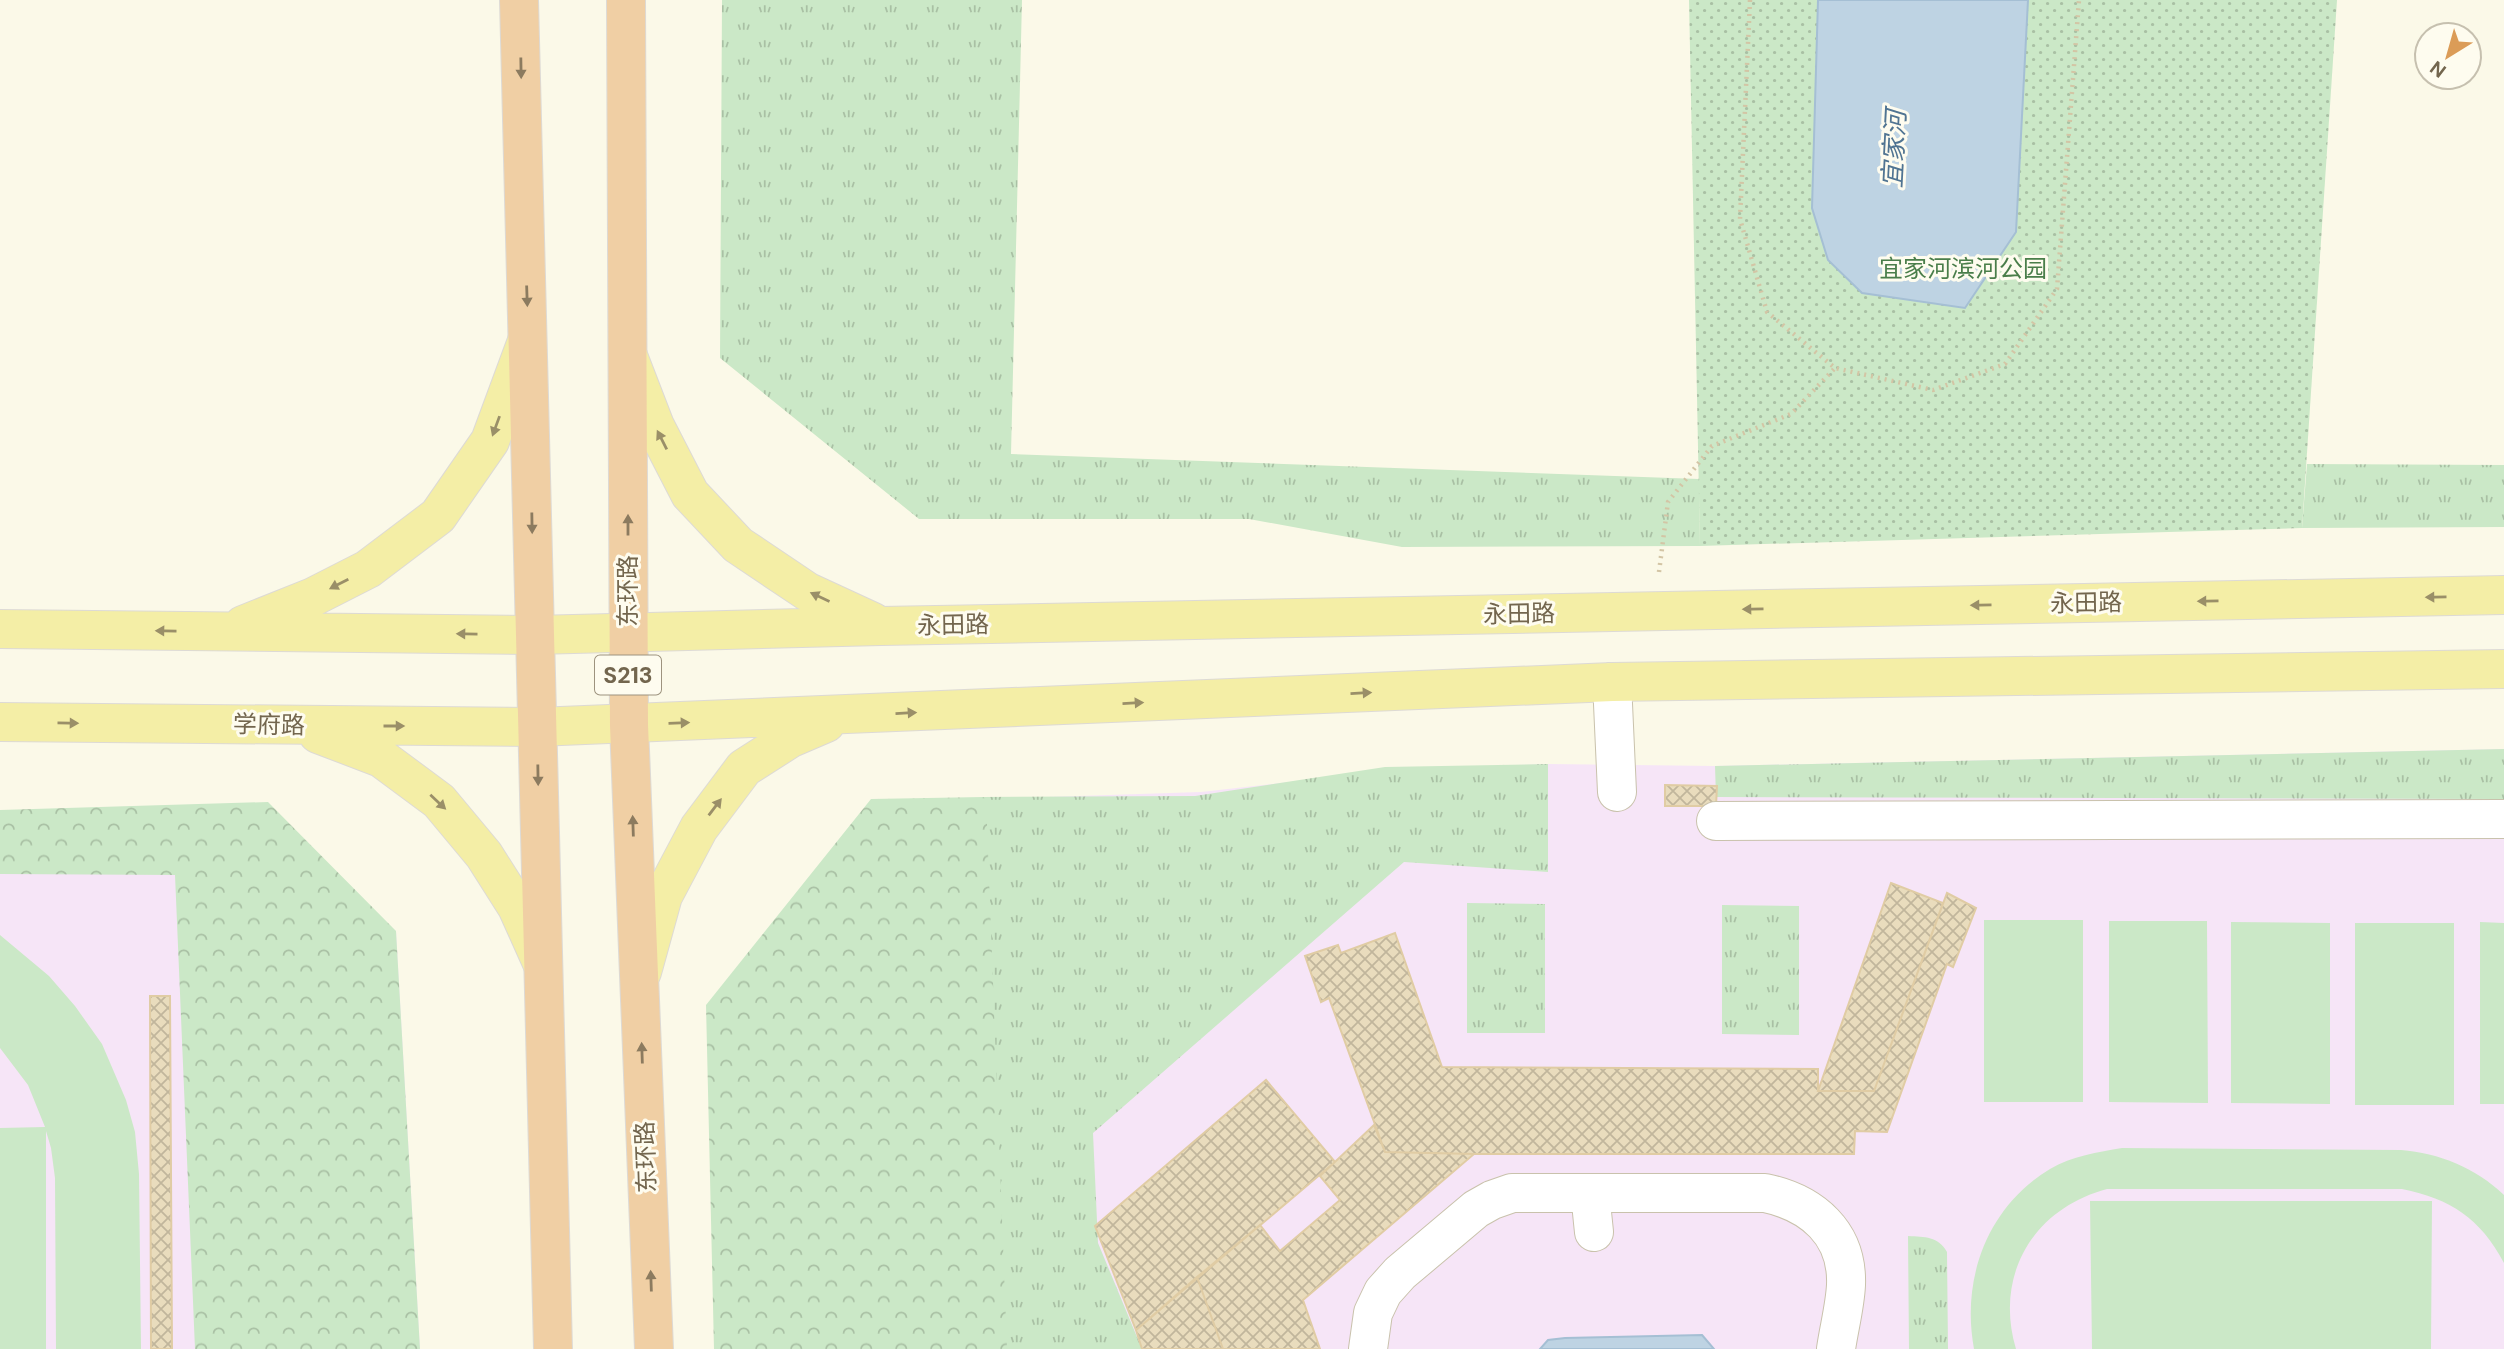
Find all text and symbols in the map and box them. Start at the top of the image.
north arrow [2413,21,2483,91]
text: N [2425,55,2451,83]
one-way arrow [515,57,526,79]
water label: 宜家河 [1875,104,1913,189]
park label: 宜家河滨河公园 [1879,253,2047,284]
one-way arrow [521,285,532,307]
one-way arrow [490,416,501,437]
one-way arrow [657,430,668,450]
one-way arrow [527,512,538,534]
one-way arrow [622,514,634,536]
street label: 东环路 [612,555,643,627]
one-way arrow [329,578,349,589]
street label: 永田路 [2050,586,2122,619]
one-way arrow [809,591,830,602]
one-way arrow [2425,591,2447,602]
one-way arrow [2197,595,2219,607]
street label: 永田路 [1483,597,1555,630]
one-way arrow [1970,599,1992,611]
one-way arrow [1742,603,1764,615]
street label: 永田路 [917,608,989,641]
one-way arrow [155,625,177,637]
one-way arrow [456,629,478,640]
road number: S213 [595,656,661,694]
one-way arrow [1350,687,1372,698]
one-way arrow [1122,697,1144,708]
one-way arrow [895,707,917,718]
street label: 学府路 [233,708,305,741]
one-way arrow [57,717,79,729]
one-way arrow [668,717,690,728]
one-way arrow [383,720,405,732]
one-way arrow [533,764,544,786]
one-way arrow [429,794,446,810]
one-way arrow [707,798,721,816]
one-way arrow [628,815,639,837]
one-way arrow [637,1042,648,1064]
street label: 东环路 [629,1120,662,1194]
one-way arrow [646,1270,657,1292]

